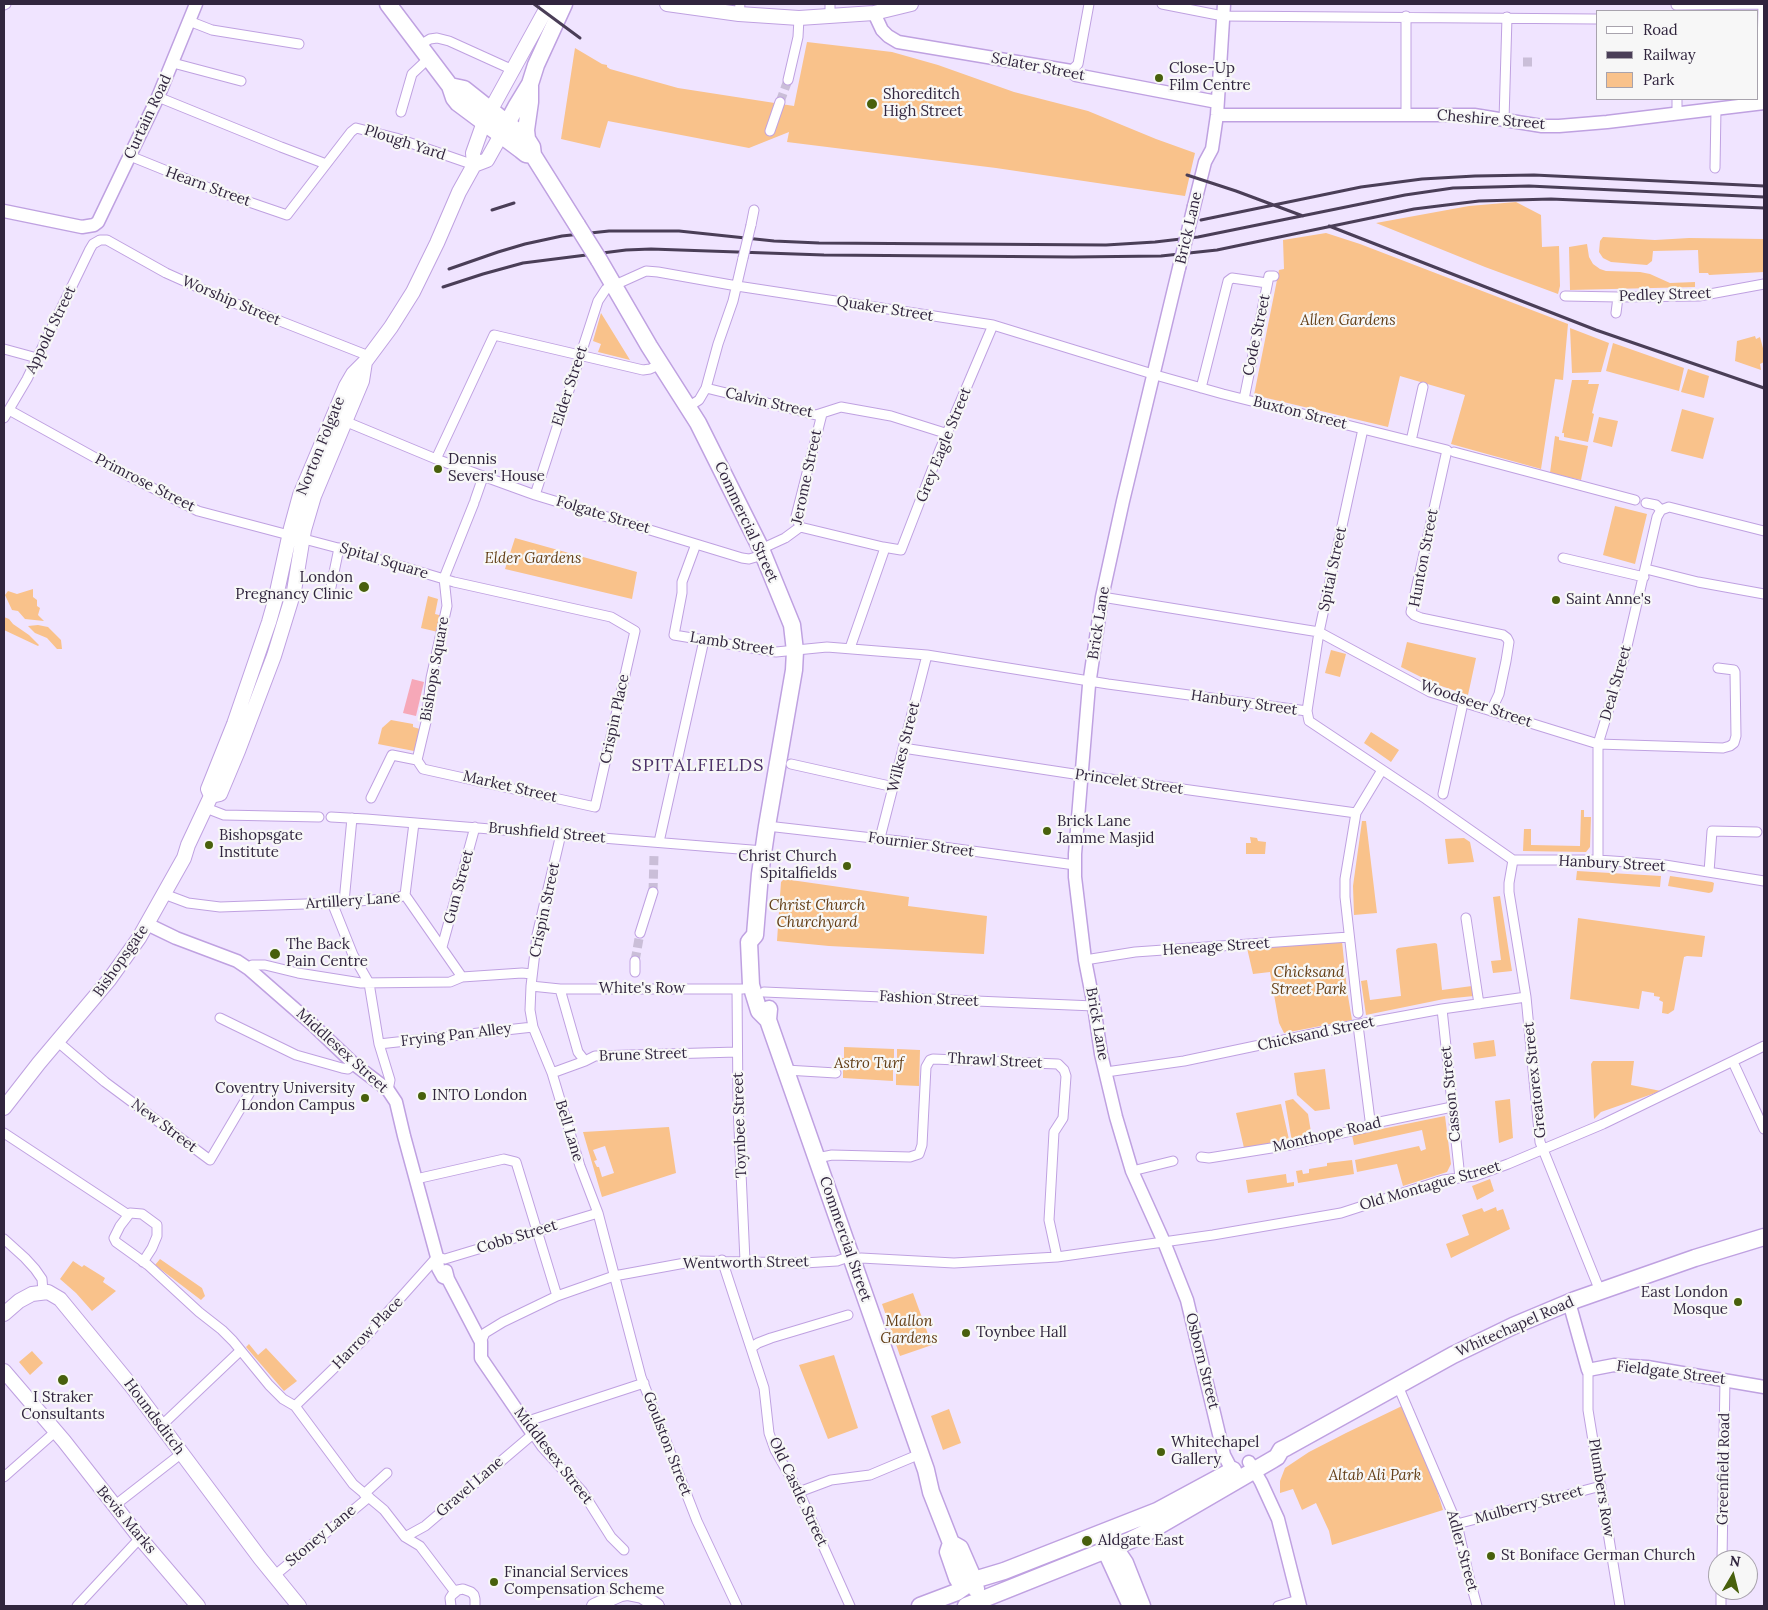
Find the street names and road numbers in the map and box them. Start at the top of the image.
street label: Sclater Street [990,49,1086,85]
street label: Curtain Road [120,72,176,162]
street label: Cheshire Street [1436,106,1546,134]
street label: Plough Yard [362,121,448,165]
street label: Hearn Street [163,163,253,211]
street label: Brick Lane [1172,190,1206,266]
street label: Worship Street [179,272,283,330]
street label: Appold Street [22,283,80,377]
street label: Pedley Street [1618,284,1712,306]
street label: Quaker Street [835,292,935,326]
street label: Code Street [1240,293,1274,377]
street label: Elder Street [549,344,591,428]
street label: Calvin Street [723,384,815,422]
street label: Grey Eagle Street [913,385,975,505]
street label: Buxton Street [1251,393,1349,433]
street label: Norton Folgate [293,394,349,498]
street label: Jerome Street [788,428,826,526]
street label: Primrose Street [92,450,198,516]
street label: Commercial Street [710,459,782,585]
street label: Folgate Street [554,492,652,538]
street label: Hunton Street [1406,507,1442,609]
street label: Spital Street [1315,525,1351,613]
street label: Spital Square [337,539,431,583]
street label: Brick Lane [1084,585,1114,661]
street label: Bishops Square [417,615,453,723]
street label: Lamb Street [688,628,776,660]
street label: Deal Street [1597,643,1635,723]
street label: Crispin Place [597,673,633,765]
street label: Woodseer Street [1418,676,1534,732]
street label: Hanbury Street [1190,687,1298,719]
street label: Wilkes Street [884,700,924,794]
street label: Princelet Street [1074,765,1184,799]
street label: Market Street [461,767,559,807]
street label: Brushfield Street [488,819,606,847]
street label: Fournier Street [867,829,975,861]
street label: Gun Street [440,848,478,926]
street label: Hanbury Street [1558,852,1666,876]
street label: Crispin Street [526,861,564,959]
street label: Artillery Lane [305,889,401,913]
street label: Bishopsgate [90,921,152,1001]
street label: Heneage Street [1162,934,1270,960]
street label: White's Row [599,980,685,998]
street label: Brick Lane [1082,986,1112,1062]
street label: Fashion Street [879,987,979,1011]
street label: Middlesex Street [292,1005,392,1097]
street label: Chicksand Street [1256,1013,1376,1055]
street label: Frying Pan Alley [400,1019,512,1051]
street label: Greatorex Street [1520,1021,1550,1139]
street label: Brune Street [599,1044,687,1066]
street label: Casson Street [1437,1045,1465,1143]
street label: Thrawl Street [947,1050,1043,1072]
street label: Toynbee Street [729,1072,751,1178]
street label: New Street [128,1095,200,1157]
street label: Bell Lane [551,1098,587,1164]
street label: Monthope Road [1271,1114,1383,1156]
street label: Old Montague Street [1357,1157,1503,1215]
street label: Commercial Street [815,1174,875,1304]
street label: Cobb Street [475,1216,559,1258]
street label: Wentworth Street [683,1253,809,1273]
street label: Harrow Place [329,1293,407,1373]
street label: Whitechapel Road [1453,1293,1577,1361]
street label: Osborn Street [1181,1311,1223,1411]
street label: Fieldgate Street [1615,1357,1727,1389]
street label: Houndsditch [120,1376,188,1458]
street label: Goulston Street [639,1389,695,1499]
street label: Middlesex Street [510,1404,596,1508]
street label: Greenfield Road [1714,1413,1734,1525]
street label: Old Castle Street [765,1434,831,1550]
street label: Plumbers Row [1584,1437,1618,1539]
street label: Gravel Lane [433,1453,507,1521]
street label: Bevis Marks [92,1482,160,1558]
street label: Mulberry Street [1473,1482,1585,1528]
street label: Stoney Lane [282,1501,360,1571]
street label: Adler Street [1442,1508,1482,1594]

